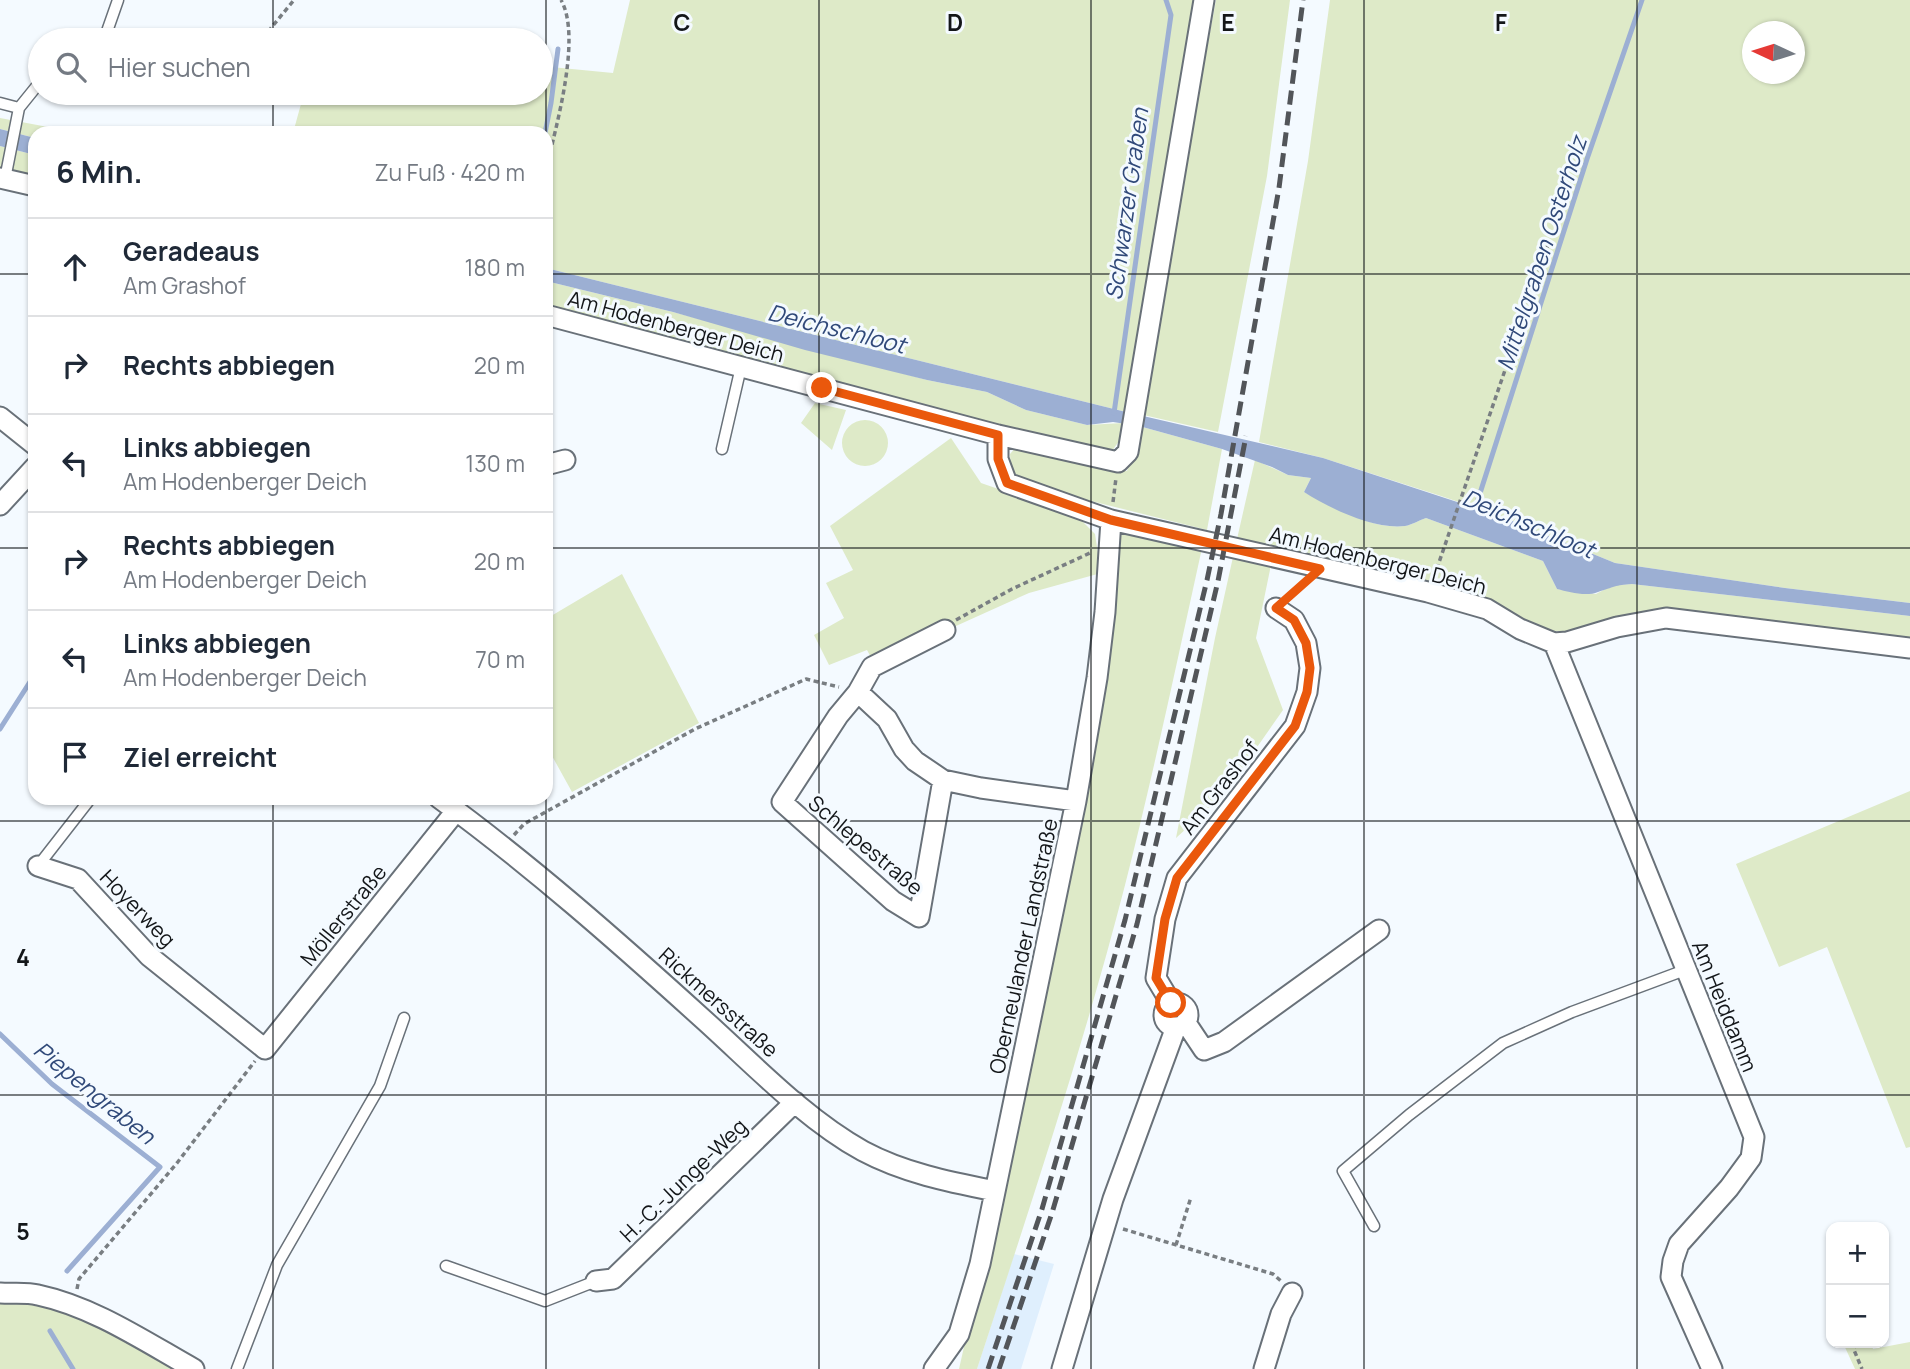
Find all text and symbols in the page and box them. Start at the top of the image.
text: C [674,6,691,38]
text: D [947,6,963,38]
text: E [1221,6,1235,38]
text: F [1495,6,1507,38]
north arrow [1742,21,1805,84]
search box [28,28,553,105]
icon: search [52,48,90,86]
text: Hier suchen [108,49,251,85]
water label: Schwarzer Graben [1097,105,1155,302]
water label: Mittelgraben Osterholz [1488,129,1595,374]
text: 6 Min. [56,151,143,192]
text: Zu Fuß · 420 m [374,156,525,188]
text: Geradeaus [123,233,259,269]
icon: ahead [56,248,94,286]
text: 180 m [465,251,525,283]
text: Am Grashof [123,269,246,301]
street label: Am Hodenberger Deich [565,284,787,368]
water label: Deichschloot [765,295,912,361]
icon: right [56,346,94,384]
text: Rechts abbiegen [123,347,335,383]
text: 20 m [474,349,525,381]
route end [806,372,837,403]
text: Links abbiegen [123,429,311,465]
icon: left [56,444,94,482]
text: 130 m [465,447,525,479]
text: Am Hodenberger Deich [123,465,367,497]
water label: Deichschloot [1458,481,1603,566]
street label: Am Hodenberger Deich [1267,519,1489,601]
text: Rechts abbiegen [123,527,335,563]
icon: right [56,542,94,580]
text: 20 m [474,545,525,577]
text: Am Hodenberger Deich [123,563,367,595]
text: Links abbiegen [123,625,311,661]
icon: left [56,640,94,678]
text: 70 m [475,643,525,675]
text: Am Hodenberger Deich [123,661,367,693]
street label: Am Grashof [1173,734,1265,840]
icon: arrive [56,738,94,776]
text: Ziel erreicht [123,739,277,775]
street label: Schlepestraße [803,789,929,901]
street label: Oberneulander Landstraße [982,816,1064,1076]
street label: Möllerstraße [294,859,392,971]
street label: Hoyerweg [94,863,182,953]
street label: Am Heiddamm [1686,936,1764,1076]
text: 4 [16,941,30,973]
street label: Rickmersstraße [653,941,785,1063]
route start [1155,987,1186,1018]
water label: Piepengraben [28,1033,163,1152]
street label: H.-C.-Junge-Weg [613,1112,753,1248]
text: 5 [16,1215,30,1247]
map controls [1826,1222,1889,1348]
button: + [1826,1222,1889,1285]
button: − [1826,1285,1889,1348]

